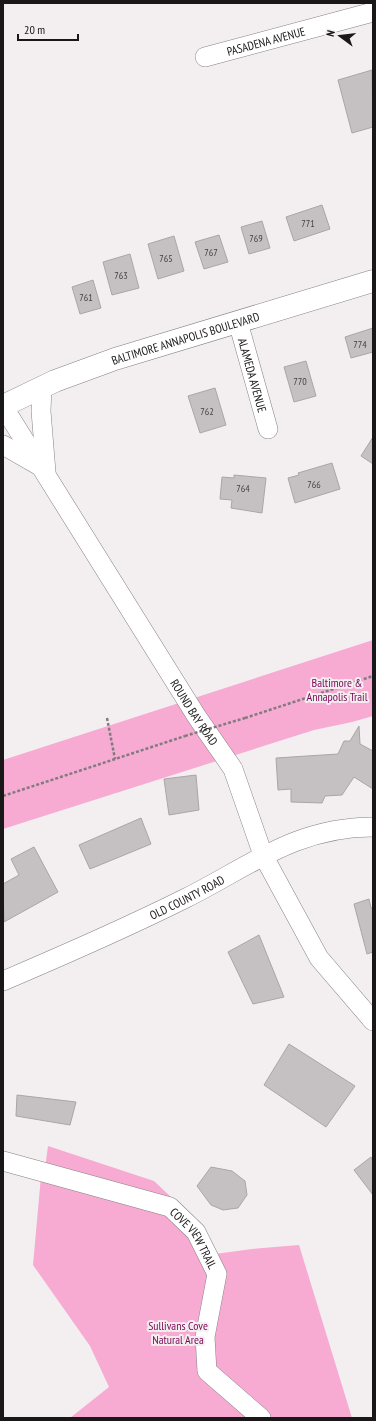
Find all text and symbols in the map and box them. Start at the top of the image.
scale bar [18,16,78,42]
north arrow [320,16,360,56]
text: 20 m [24,22,45,37]
street label: PASADENA AVENUE [225,23,307,58]
text: N [323,29,338,38]
house number: 771 [301,217,315,230]
house number: 769 [249,232,263,245]
house number: 767 [204,246,218,259]
house number: 765 [159,252,173,265]
house number: 763 [114,269,128,282]
house number: 761 [79,291,93,304]
street label: BALTIMORE ANNAPOLIS BOULEVARD [109,308,261,367]
street label: ALAMEDA AVENUE [235,336,270,414]
house number: 774 [353,338,367,351]
house number: 770 [293,375,307,388]
house number: 762 [200,405,214,418]
house number: 766 [307,478,321,491]
house number: 764 [236,482,250,495]
park label: Baltimore & Annapolis Trail [307,675,368,704]
street label: ROUND BAY ROAD [168,676,222,748]
street label: OLD COUNTY ROAD [147,872,227,922]
street label: COVE VIEW TRAIL [167,1204,221,1271]
park label: Sullivans Cove Natural Area [148,1318,208,1347]

